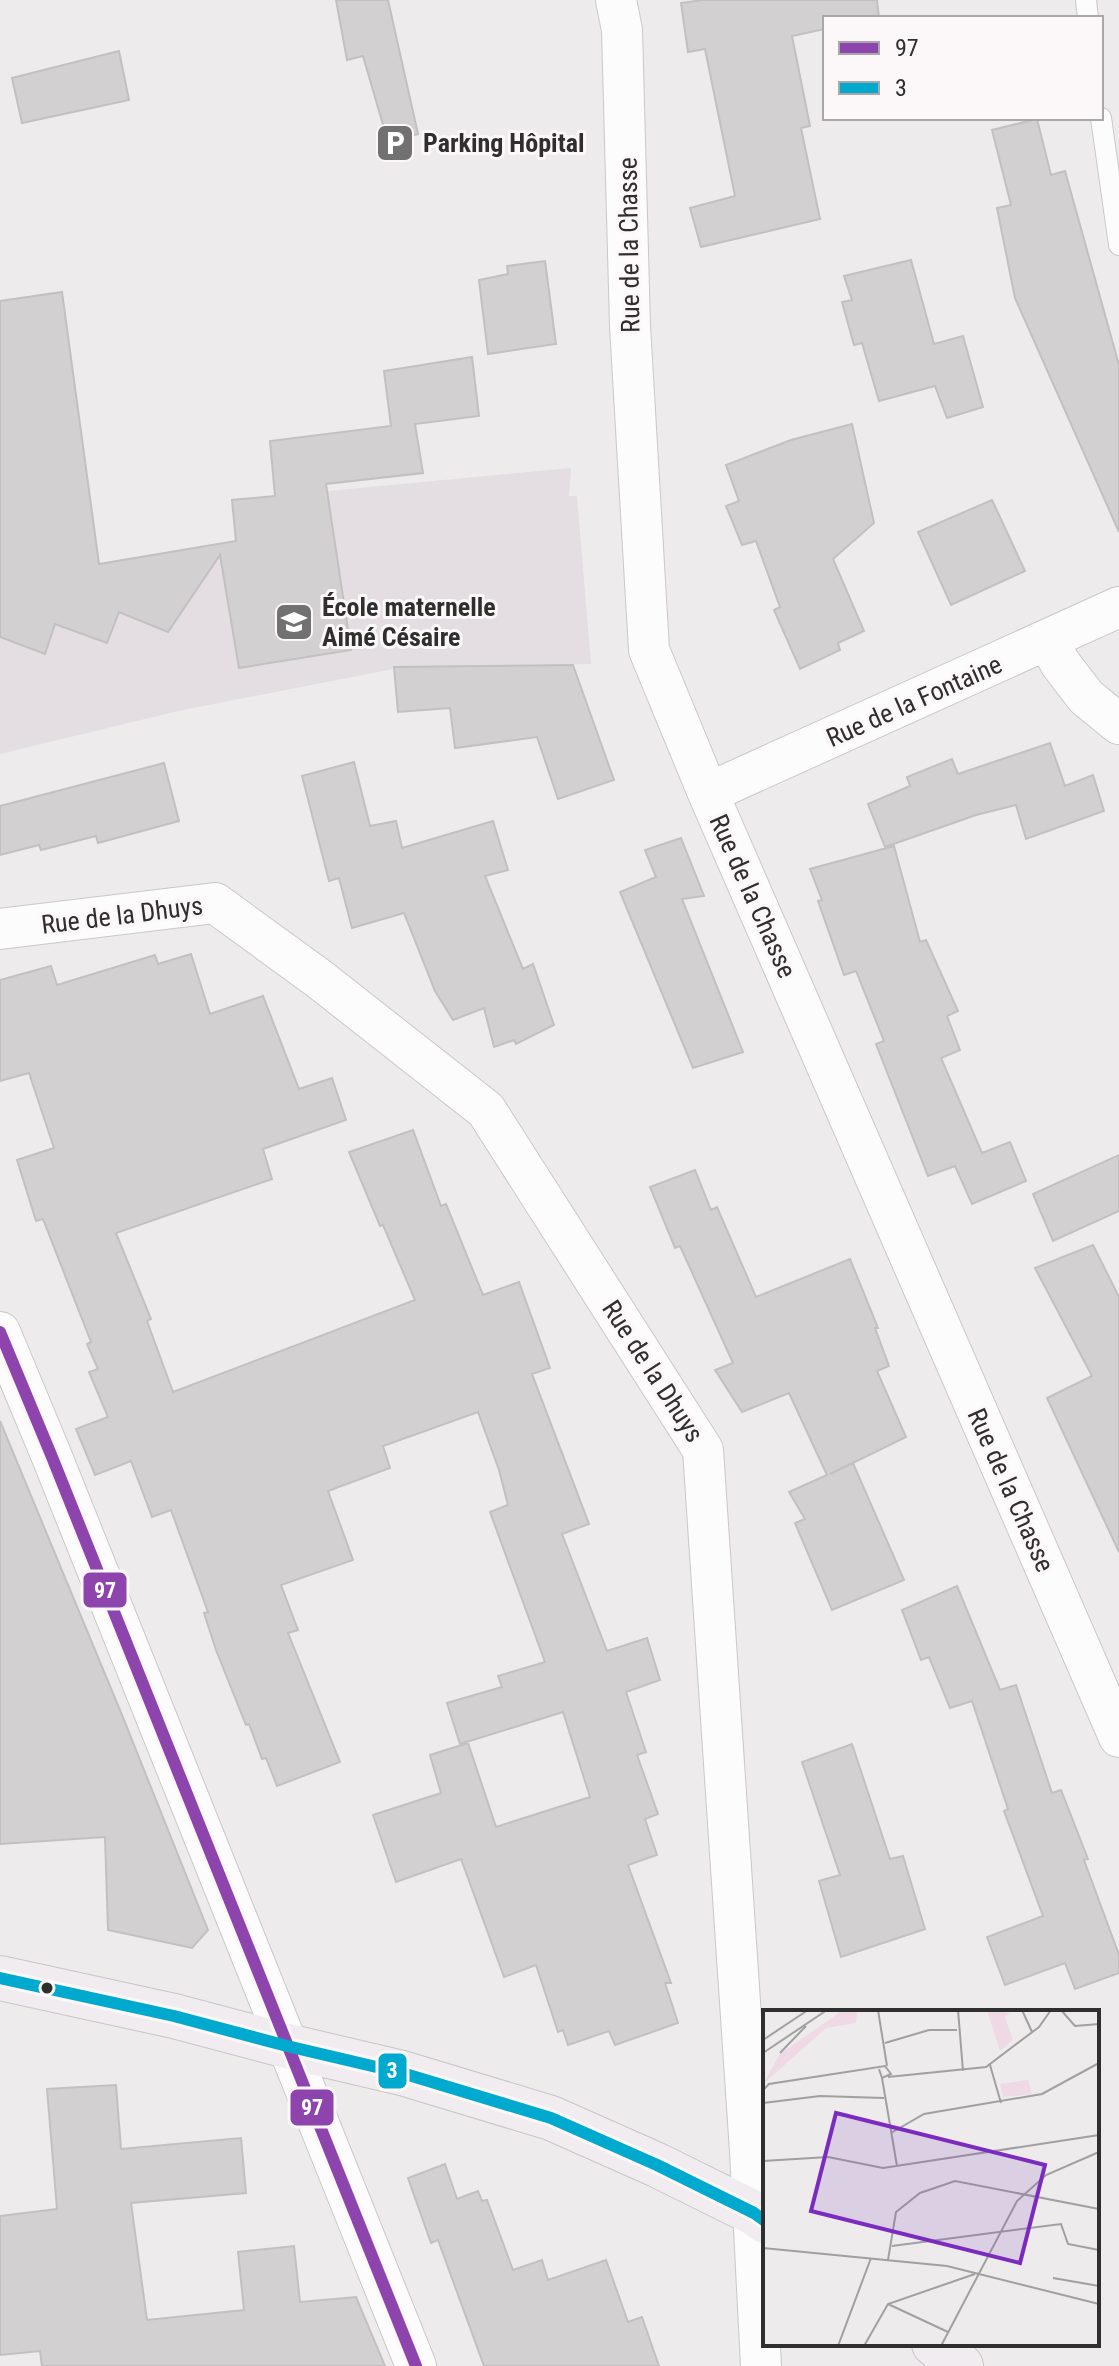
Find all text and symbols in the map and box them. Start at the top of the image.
legend [823,16,1103,120]
text: 97 [895,34,919,62]
text: 3 [895,74,907,102]
parking icon: Parking Hôpital [374,122,416,164]
place label: Parking Hôpital [423,128,584,158]
street label: Rue de la Chasse [612,157,646,333]
place label: École maternelle Aimé Césaire [322,592,496,652]
school or university icon: École maternelle Aimé Césaire [273,601,315,643]
street label: Rue de la Fontaine [822,649,1006,753]
street label: Rue de la Chasse [704,810,802,982]
street label: Rue de la Dhuys [39,890,205,940]
street label: Rue de la Dhuys [596,1295,710,1447]
street label: Rue de la Chasse [962,1404,1060,1576]
line badge: 97 [82,1571,128,1609]
text: 97 [94,1578,116,1603]
unlabelled marker [39,1980,55,1996]
inset map [763,2010,1099,2346]
line badge: 3 [377,2052,408,2090]
text: 3 [386,2058,398,2083]
line badge: 97 [289,2088,335,2127]
text: 97 [301,2095,323,2120]

